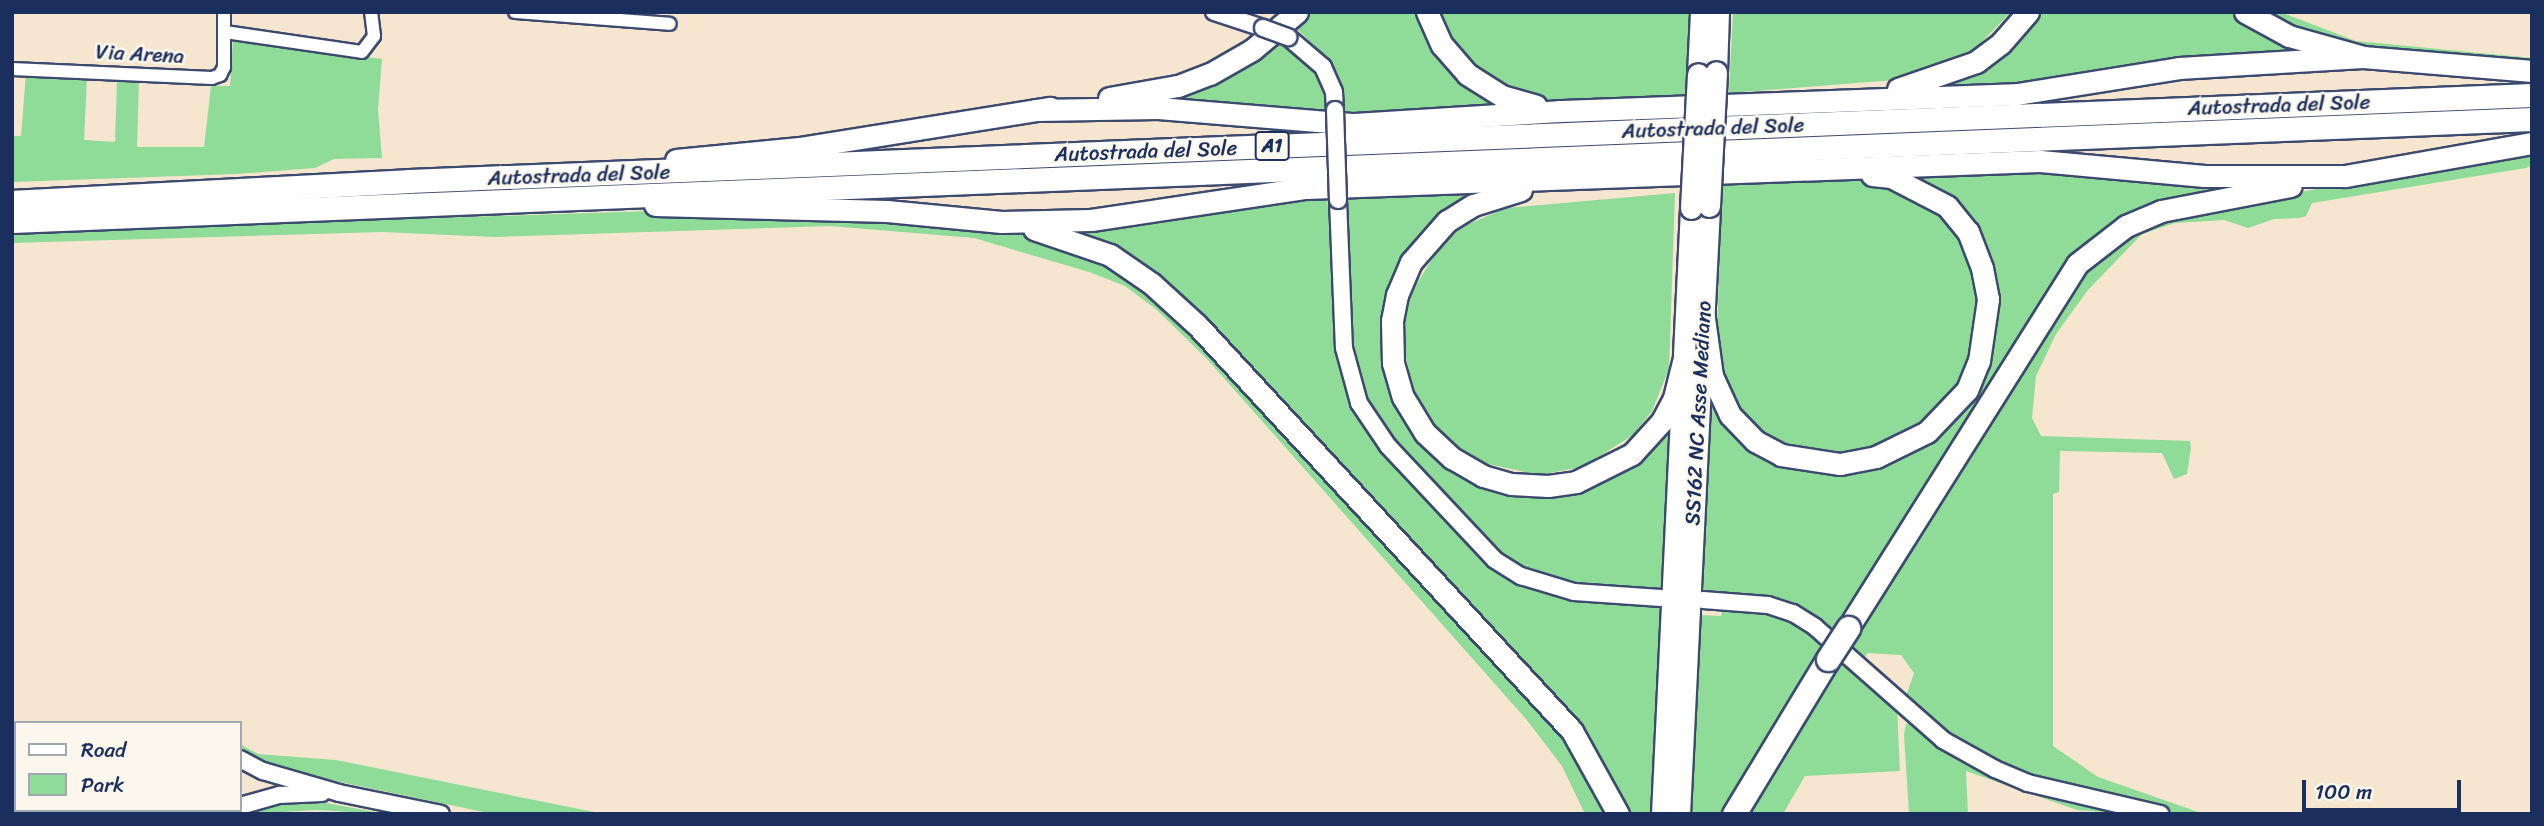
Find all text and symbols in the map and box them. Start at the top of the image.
street label: Via Arena [95,39,185,69]
street label: Autostrada del Sole [2187,89,2371,121]
street label: Autostrada del Sole [1621,112,1805,144]
road number: A1 [1254,130,1290,162]
street label: Autostrada del Sole [1054,135,1238,167]
street label: Autostrada del Sole [487,159,671,191]
street label: SS162 NC Asse Mediano [1680,300,1716,526]
legend [14,721,242,812]
text: Road [81,731,126,769]
text: Park [81,766,124,804]
scale bar [2306,766,2465,810]
text: 100 m [2315,773,2372,811]

